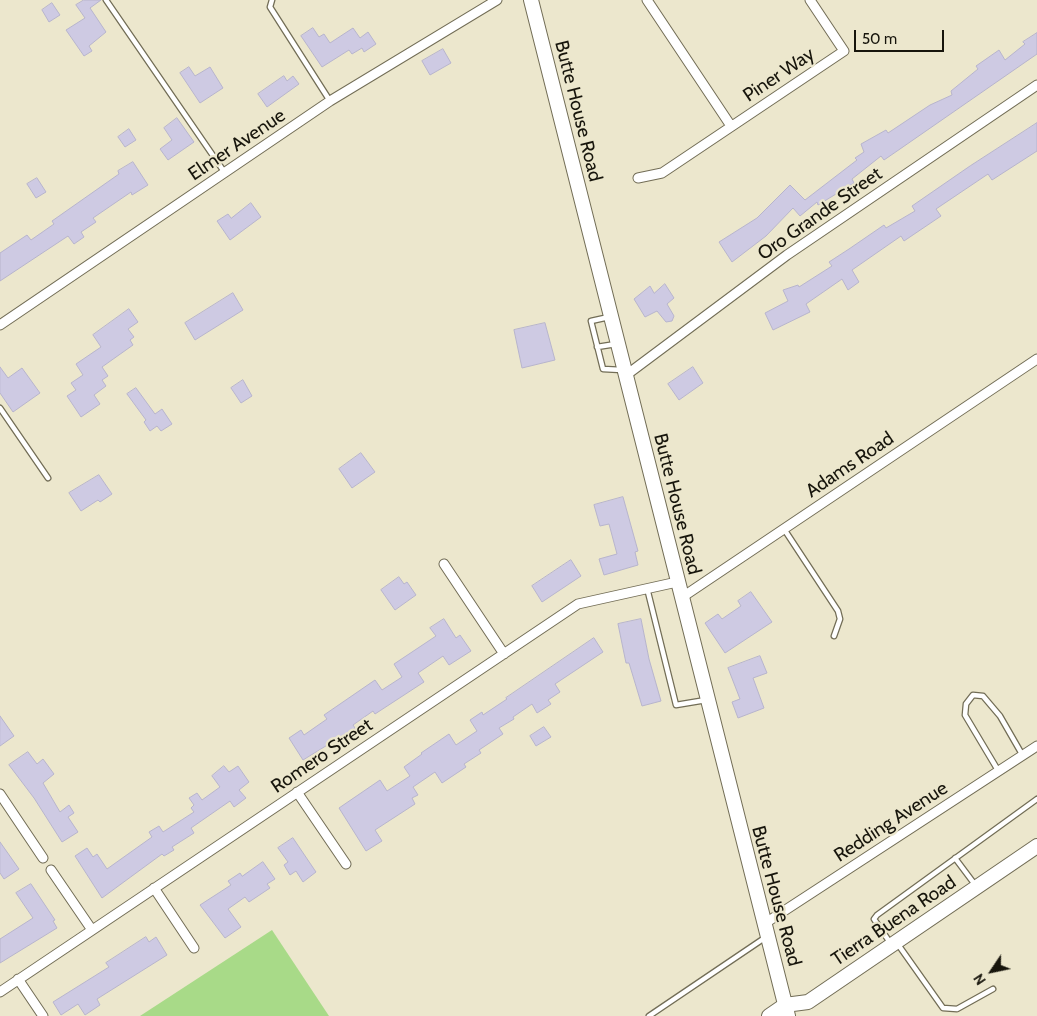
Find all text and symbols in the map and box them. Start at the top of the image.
scale bar [857,20,947,52]
text: 50 m [862,30,897,48]
street label: Butte House Road [549,38,607,184]
street label: Piner Way [739,43,819,107]
street label: Elmer Avenue [184,104,290,186]
street label: Oro Grande Street [753,163,887,265]
street label: Adams Road [802,427,898,503]
street label: Butte House Road [648,431,706,577]
street label: Romero Street [267,714,377,798]
street label: Redding Avenue [830,777,952,867]
street label: Butte House Road [746,823,806,969]
street label: Tierra Buena Road [827,871,961,971]
north arrow [967,946,1017,996]
text: N [969,970,990,989]

